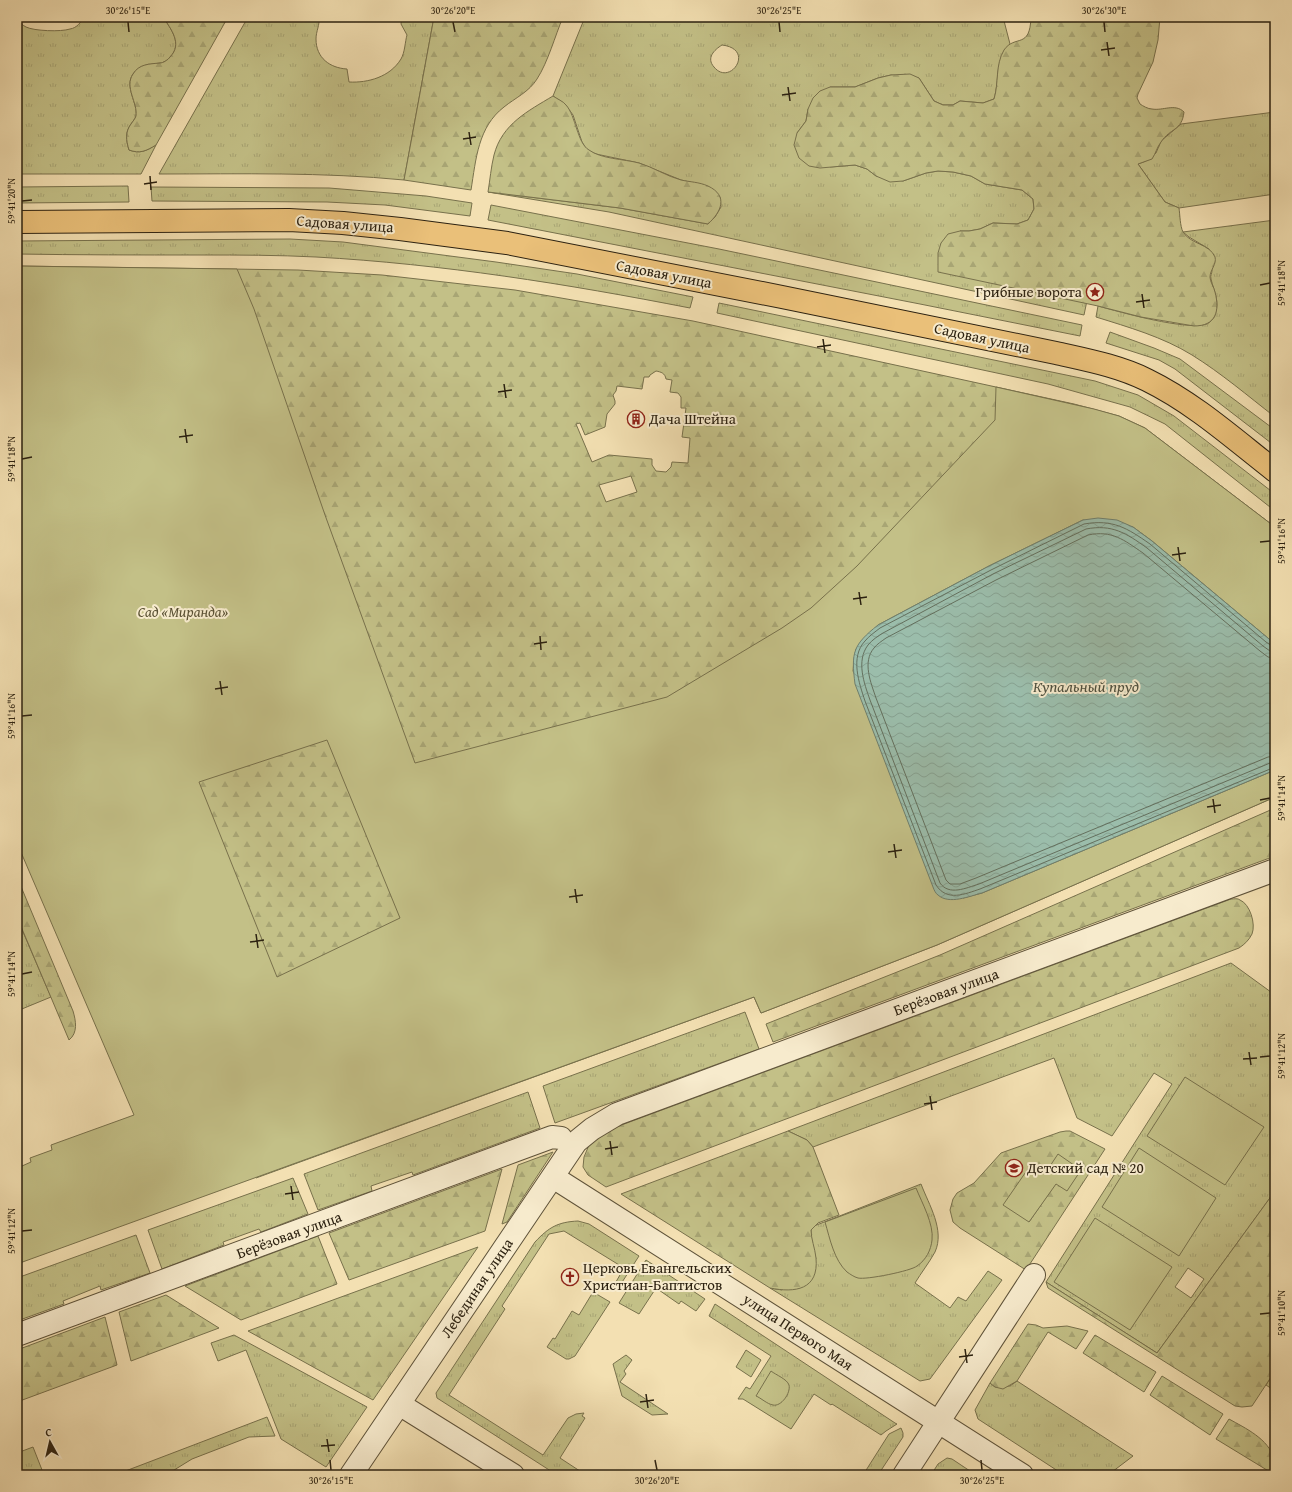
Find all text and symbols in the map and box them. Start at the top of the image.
text: 30°26'15"E [106,3,150,18]
text: 30°26'20"E [431,3,475,18]
text: 30°26'25"E [757,3,801,18]
text: 30°26'30"E [1082,3,1126,18]
text: 59°41'20"N [4,178,19,224]
street label: Садовая улица [296,210,395,237]
street label: Садовая улица [615,254,715,293]
text: 59°41'18"N [1274,260,1289,306]
place label: Грибные ворота [975,281,1083,302]
place icon: Грибные ворота [1085,282,1105,302]
street label: Садовая улица [933,317,1033,358]
place label: Дача Штейна [648,408,737,429]
building icon: Дача Штейна [626,409,646,429]
text: 59°41'18"N [4,436,19,482]
text: 59°41'16"N [1274,518,1289,564]
park label: Сад «Миранда» [138,601,229,622]
water label: Купальный пруд [1033,674,1139,698]
text: 59°41'16"N [4,693,19,739]
text: 59°41'14"N [1274,775,1289,821]
text: 59°41'14"N [4,951,19,997]
street label: Берёзовая улица [890,962,1002,1020]
text: 59°41'12"N [1274,1033,1289,1079]
place label: Детский сад № 20 [1026,1157,1144,1178]
school or university icon: Детский сад № 20 [1004,1158,1024,1178]
street label: Берёзовая улица [233,1205,345,1263]
text: 59°41'12"N [4,1208,19,1254]
street label: Лебединая улица [436,1233,518,1342]
place label: Церковь Евангельских Христиан-Баптистов [583,1257,732,1295]
church icon: Церковь Евангельских Христиан-Баптистов [560,1267,580,1287]
street label: улица Первого Мая [738,1288,858,1375]
text: 59°41'10"N [1274,1290,1289,1336]
north arrow [30,1422,70,1462]
text: С [44,1424,53,1440]
text: 30°26'15"E [309,1473,353,1488]
text: 30°26'20"E [635,1473,679,1488]
text: 30°26'25"E [960,1473,1004,1488]

